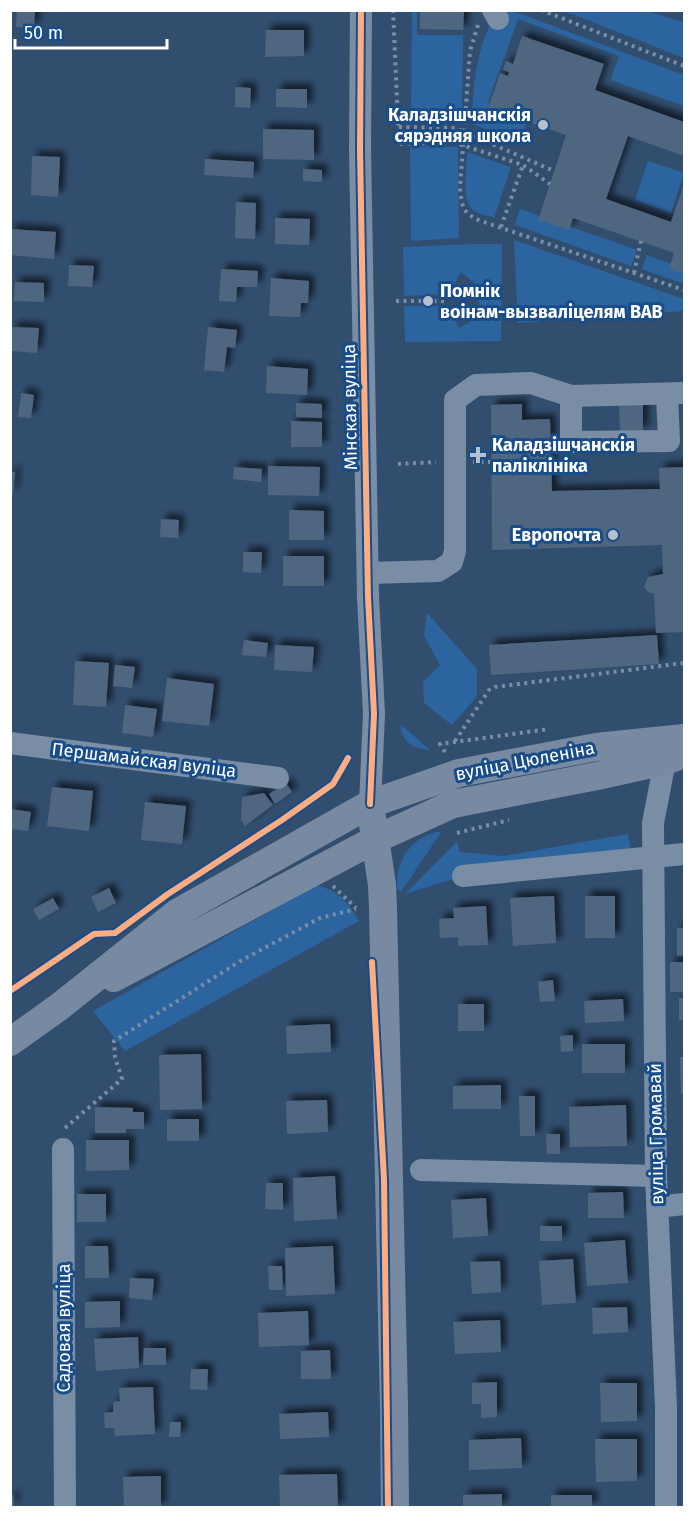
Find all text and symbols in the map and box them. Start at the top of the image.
scale bar [15,12,166,50]
text: 50 m [24,22,63,44]
place label: Каладзішчанскія сярэдняя школа [388,104,531,147]
marker: Каладзішчанскія сярэдняя школа [536,118,550,132]
place label: Помнік воінам-вызваліцелям ВАВ [440,280,663,323]
marker: Помнік воінам-вызваліцелям ВАВ [421,294,435,308]
street label: Мінская вуліца [338,344,362,470]
place label: Каладзішчанскія паліклініка [492,434,635,477]
marker: Каладзішчанскія паліклініка [469,446,487,464]
place label: Европочта [512,524,601,546]
marker: Европочта [606,528,620,542]
street label: вуліца Цюленіна [453,737,597,785]
street label: Першамайская вуліца [50,738,238,782]
street label: вуліца Громавай [644,1063,668,1205]
street label: Садовая вуліца [53,1264,75,1393]

